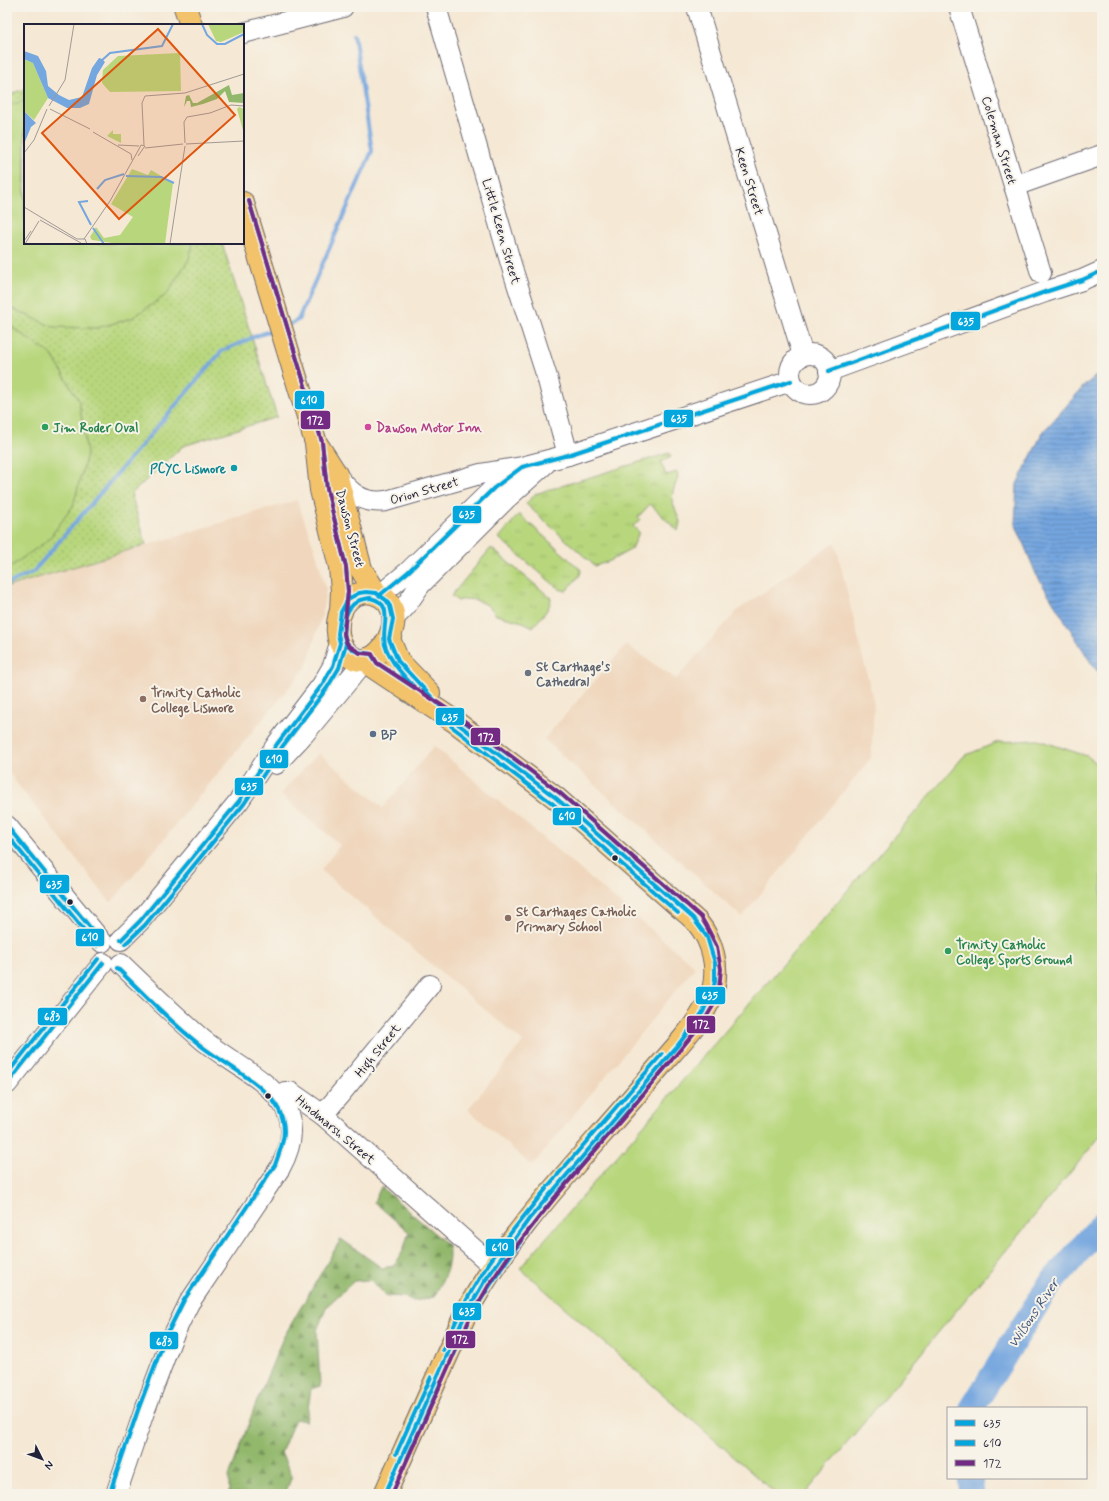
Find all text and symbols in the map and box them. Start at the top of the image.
inset map [24,24,244,244]
street label: Coleman Street [977,94,1020,187]
street label: Keen Street [730,145,767,217]
street label: Little Keen Street [477,177,524,287]
line badge: 635 [950,311,981,331]
text: 635 [958,315,974,329]
line badge: 610 [294,390,325,410]
text: 610 [301,394,318,408]
line badge: 635 [663,409,694,428]
line badge: 172 [300,410,331,430]
text: 635 [671,412,687,426]
text: 172 [306,414,324,428]
place label: Jim Roder Oval [53,420,138,437]
place label: Dawson Motor Inn [376,420,483,437]
marker: Jim Roder Oval [40,422,50,432]
marker: Dawson Motor Inn [363,422,373,432]
place label: PCYC Lismore [150,461,226,478]
marker: PCYC Lismore [229,463,239,473]
street label: Orion Street [388,474,461,509]
street label: Dawson Street [331,488,368,569]
line badge: 635 [452,505,482,524]
text: 635 [459,508,475,522]
place label: St Carthage's Cathedral [536,659,610,691]
marker: St Carthage's Cathedral [523,668,533,678]
place label: Trinity Catholic College Lismore [151,685,241,718]
marker: Trinity Catholic College Lismore [138,694,148,704]
line badge: 635 [435,707,465,726]
text: 635 [442,711,458,725]
place label: BP [381,727,397,744]
line badge: 172 [470,727,501,746]
marker: BP [368,729,378,739]
text: 172 [477,731,495,745]
line badge: 610 [259,749,289,769]
text: 610 [266,753,283,767]
line badge: 635 [234,777,264,796]
text: 635 [241,780,257,794]
line badge: 610 [552,807,582,826]
text: 610 [559,810,576,824]
unlabelled marker [610,853,620,863]
line badge: 635 [39,874,70,894]
text: 635 [46,878,62,892]
unlabelled marker [65,897,75,907]
place label: St Carthages Catholic Primary School [516,904,637,936]
marker: St Carthages Catholic Primary School [503,913,513,923]
line badge: 610 [75,928,105,947]
text: 610 [82,931,99,945]
place label: Trinity Catholic College Sports Ground [956,937,1073,970]
marker: Trinity Catholic College Sports Ground [943,946,953,956]
line badge: 635 [695,986,726,1005]
text: 635 [702,989,718,1003]
line badge: 683 [37,1007,68,1026]
text: 683 [44,1010,61,1024]
line badge: 172 [686,1015,716,1034]
text: 172 [692,1018,710,1032]
street label: High Street [351,1020,407,1082]
unlabelled marker [263,1091,273,1101]
street label: Hindmarsh Street [292,1092,379,1169]
line badge: 610 [485,1238,515,1257]
text: 610 [492,1241,509,1255]
water label: Wilsons River [1004,1274,1065,1351]
line badge: 635 [452,1302,482,1321]
text: 635 [459,1305,475,1319]
line badge: 172 [445,1330,476,1349]
line badge: 683 [149,1331,179,1350]
text: 172 [451,1333,469,1347]
text: 683 [156,1335,173,1349]
legend [947,1407,1087,1479]
text: 635 [983,1416,1001,1432]
text: 610 [983,1436,1002,1452]
north arrow [22,1439,62,1479]
text: 172 [983,1456,1002,1472]
text: N [41,1458,56,1472]

